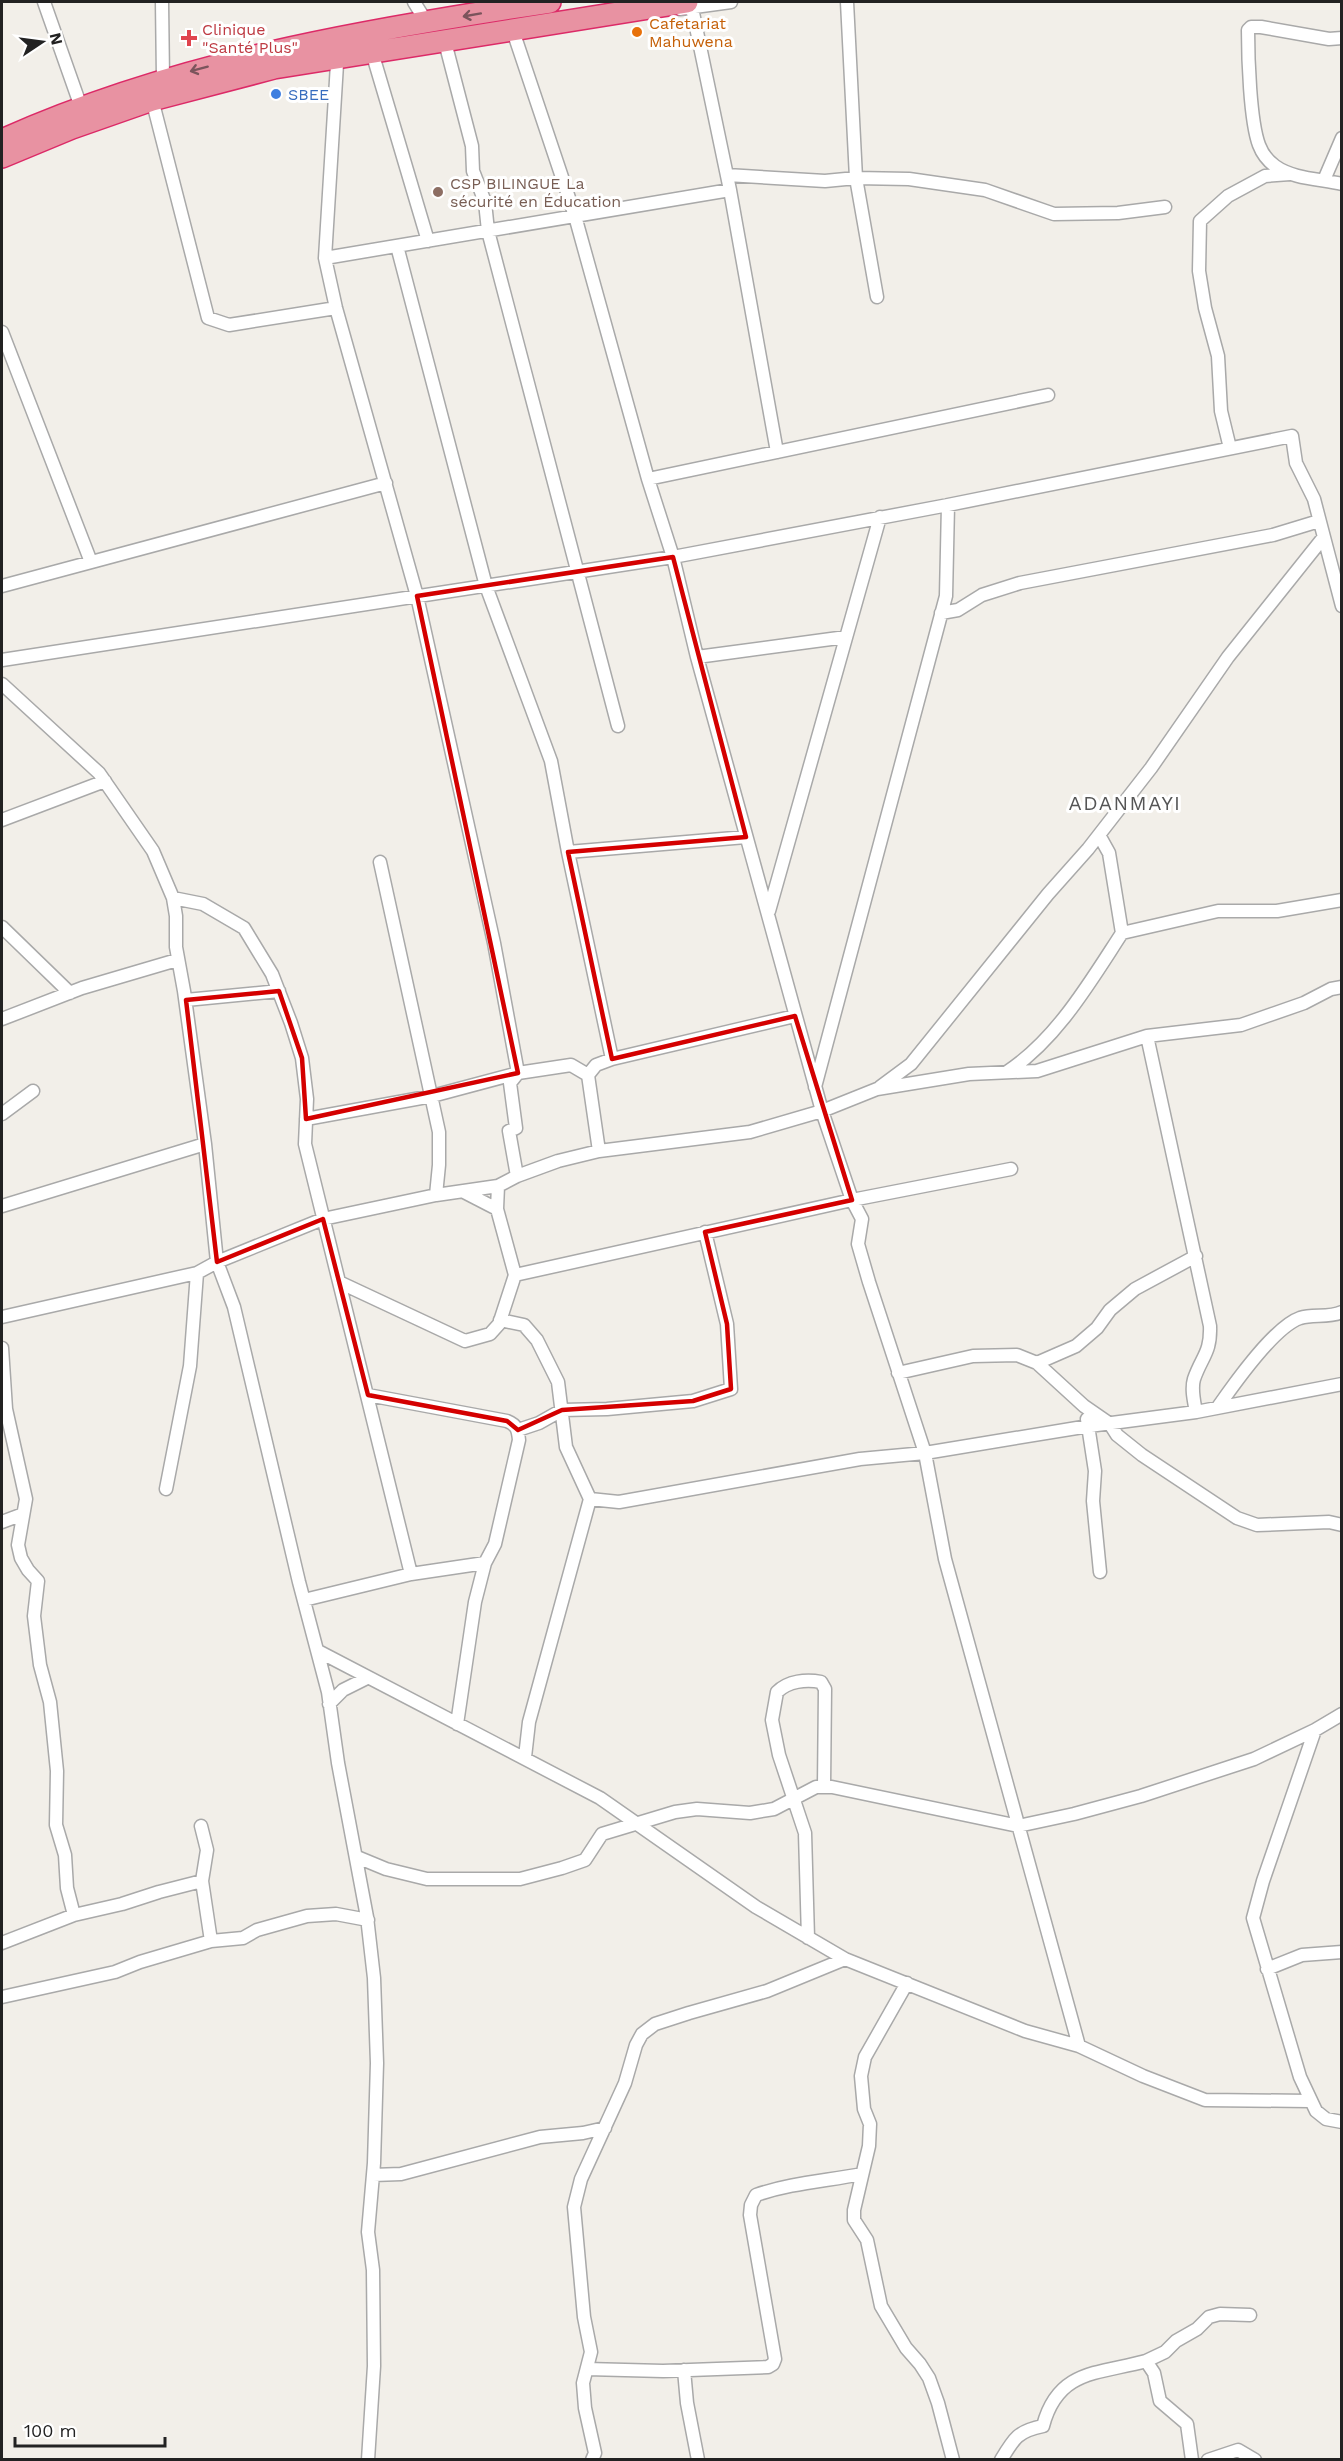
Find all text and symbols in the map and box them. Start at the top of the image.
one-way arrow [463,9,482,20]
north arrow [12,12,72,72]
place label: Cafetariat Mahuwena [649,14,733,51]
place label: Clinique "Santé Plus" [202,20,298,57]
marker: Cafetariat Mahuwena [630,25,644,39]
marker: Clinique "Santé Plus" [180,29,198,47]
text: N [46,31,67,47]
one-way arrow [189,64,208,76]
place label: SBEE [288,85,329,104]
marker: SBEE [269,87,283,101]
place label: CSP BILINGUE La sécurité en Éducation [450,174,621,211]
marker: CSP BILINGUE La sécurité en Éducation [431,185,445,199]
district label: ADANMAYI [1069,791,1182,815]
scale bar [15,2410,165,2448]
text: 100 m [24,2420,77,2441]

